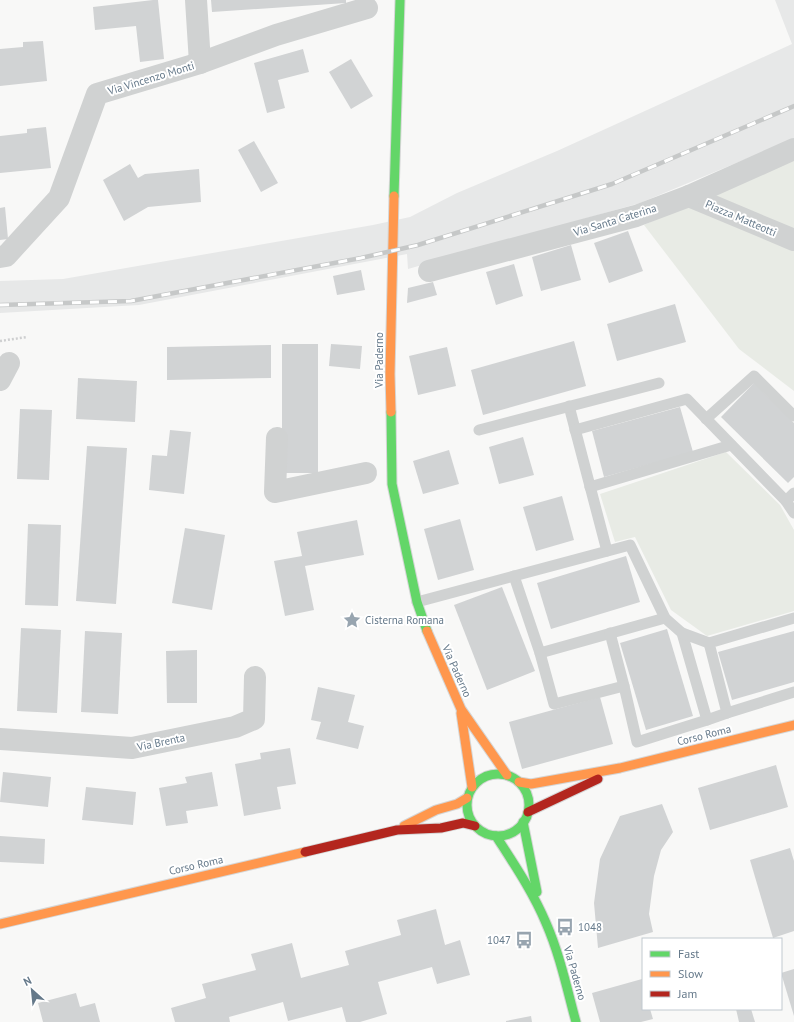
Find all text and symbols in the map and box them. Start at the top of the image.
street label: Via Vincenzo Monti [105,58,196,98]
street label: Piazza Matteotti [703,197,779,239]
street label: Via Santa Caterina [571,201,658,240]
street label: Via Paderno [372,332,386,389]
place icon: Cisterna Romana [342,610,362,630]
place label: Cisterna Romana [365,613,444,627]
street label: Via Paderno [439,642,475,700]
street label: Corso Roma [675,722,733,748]
street label: Via Brenta [135,730,186,754]
street label: Corso Roma [167,852,225,878]
bus stop icon: 1048 [555,917,575,937]
place label: 1048 [578,920,602,934]
bus stop icon: 1047 [514,930,534,950]
place label: 1047 [487,933,511,947]
legend [642,938,782,1010]
street label: Via Paderno [560,943,589,1002]
text: Fast [678,946,699,961]
text: Slow [678,966,703,981]
north arrow [12,970,52,1010]
text: N [21,973,34,989]
text: Jam [677,986,697,1001]

